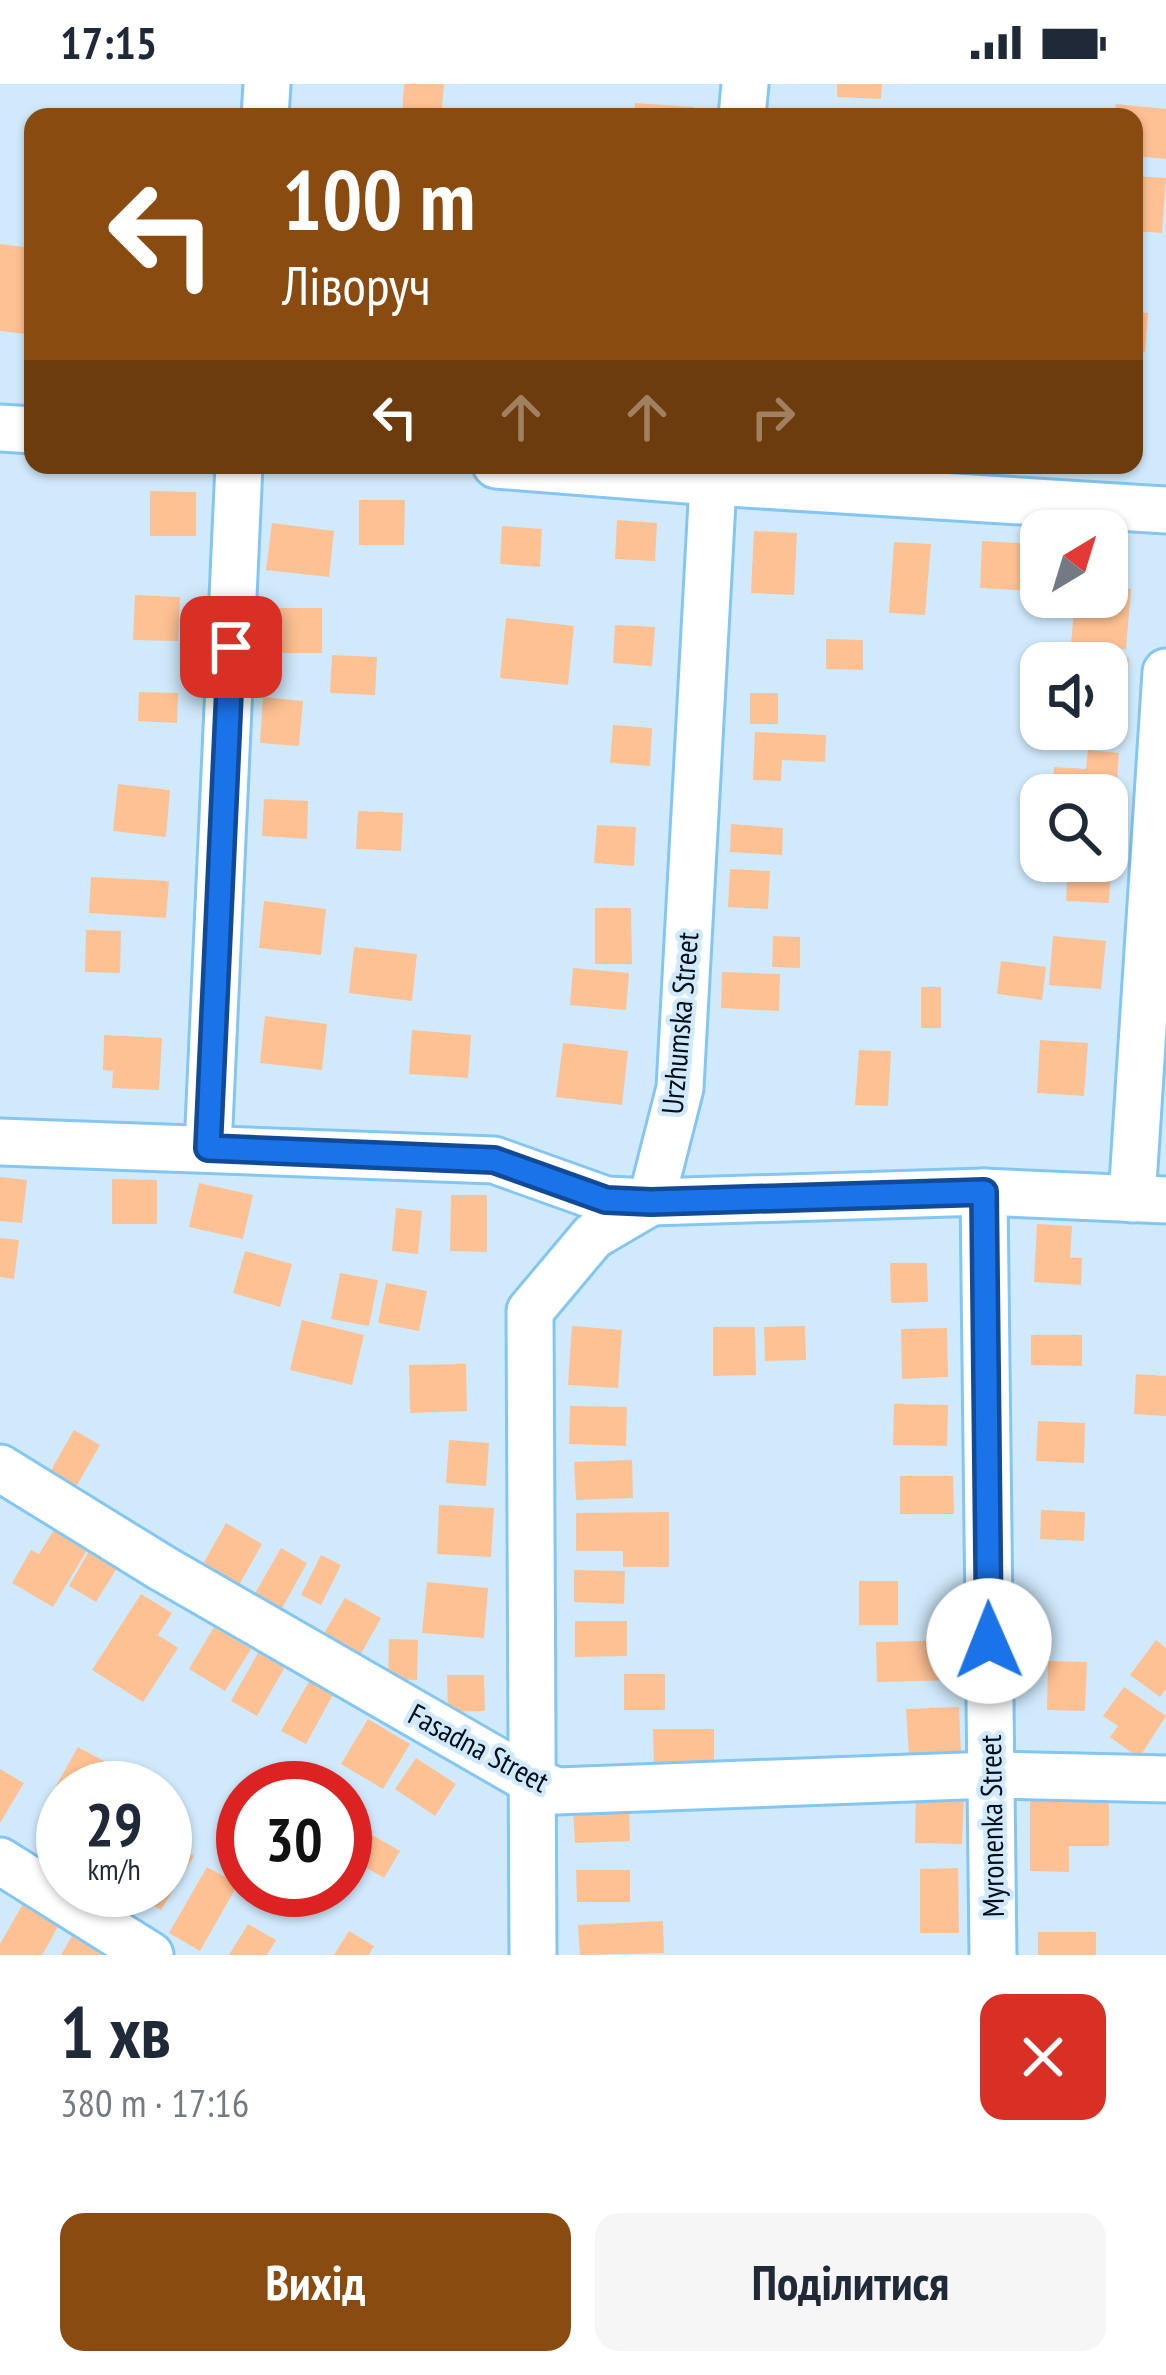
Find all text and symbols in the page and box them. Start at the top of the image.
text: 17:15 [60,13,157,71]
text: 100 m [282,144,475,253]
icon: left [84,156,240,312]
text: Ліворуч [282,250,431,320]
icon: left [362,384,428,450]
icon: ahead [488,384,554,450]
icon: ahead [614,384,680,450]
icon: right [740,384,806,450]
north arrow [1020,510,1128,618]
map controls [1020,510,1128,882]
pin [180,596,282,698]
icon: arrive [198,614,264,680]
button: sound [1020,642,1128,750]
button: search [1020,774,1128,882]
street label: Urzhumska Street [652,930,706,1116]
position arrow [926,1578,1052,1704]
street label: Fasadna Street [402,1694,556,1801]
street label: Myronenka Street [970,1734,1012,1918]
speed limit sign: 30 [216,1761,372,1917]
text: 29 [85,1785,143,1863]
text: km/h [87,1849,141,1888]
text: 1 хв [60,1985,171,2078]
button: close [980,1994,1106,2120]
text: 380 m · 17:16 [60,2077,249,2128]
button: Вихід [60,2213,571,2351]
button: Поділитися [595,2213,1106,2351]

